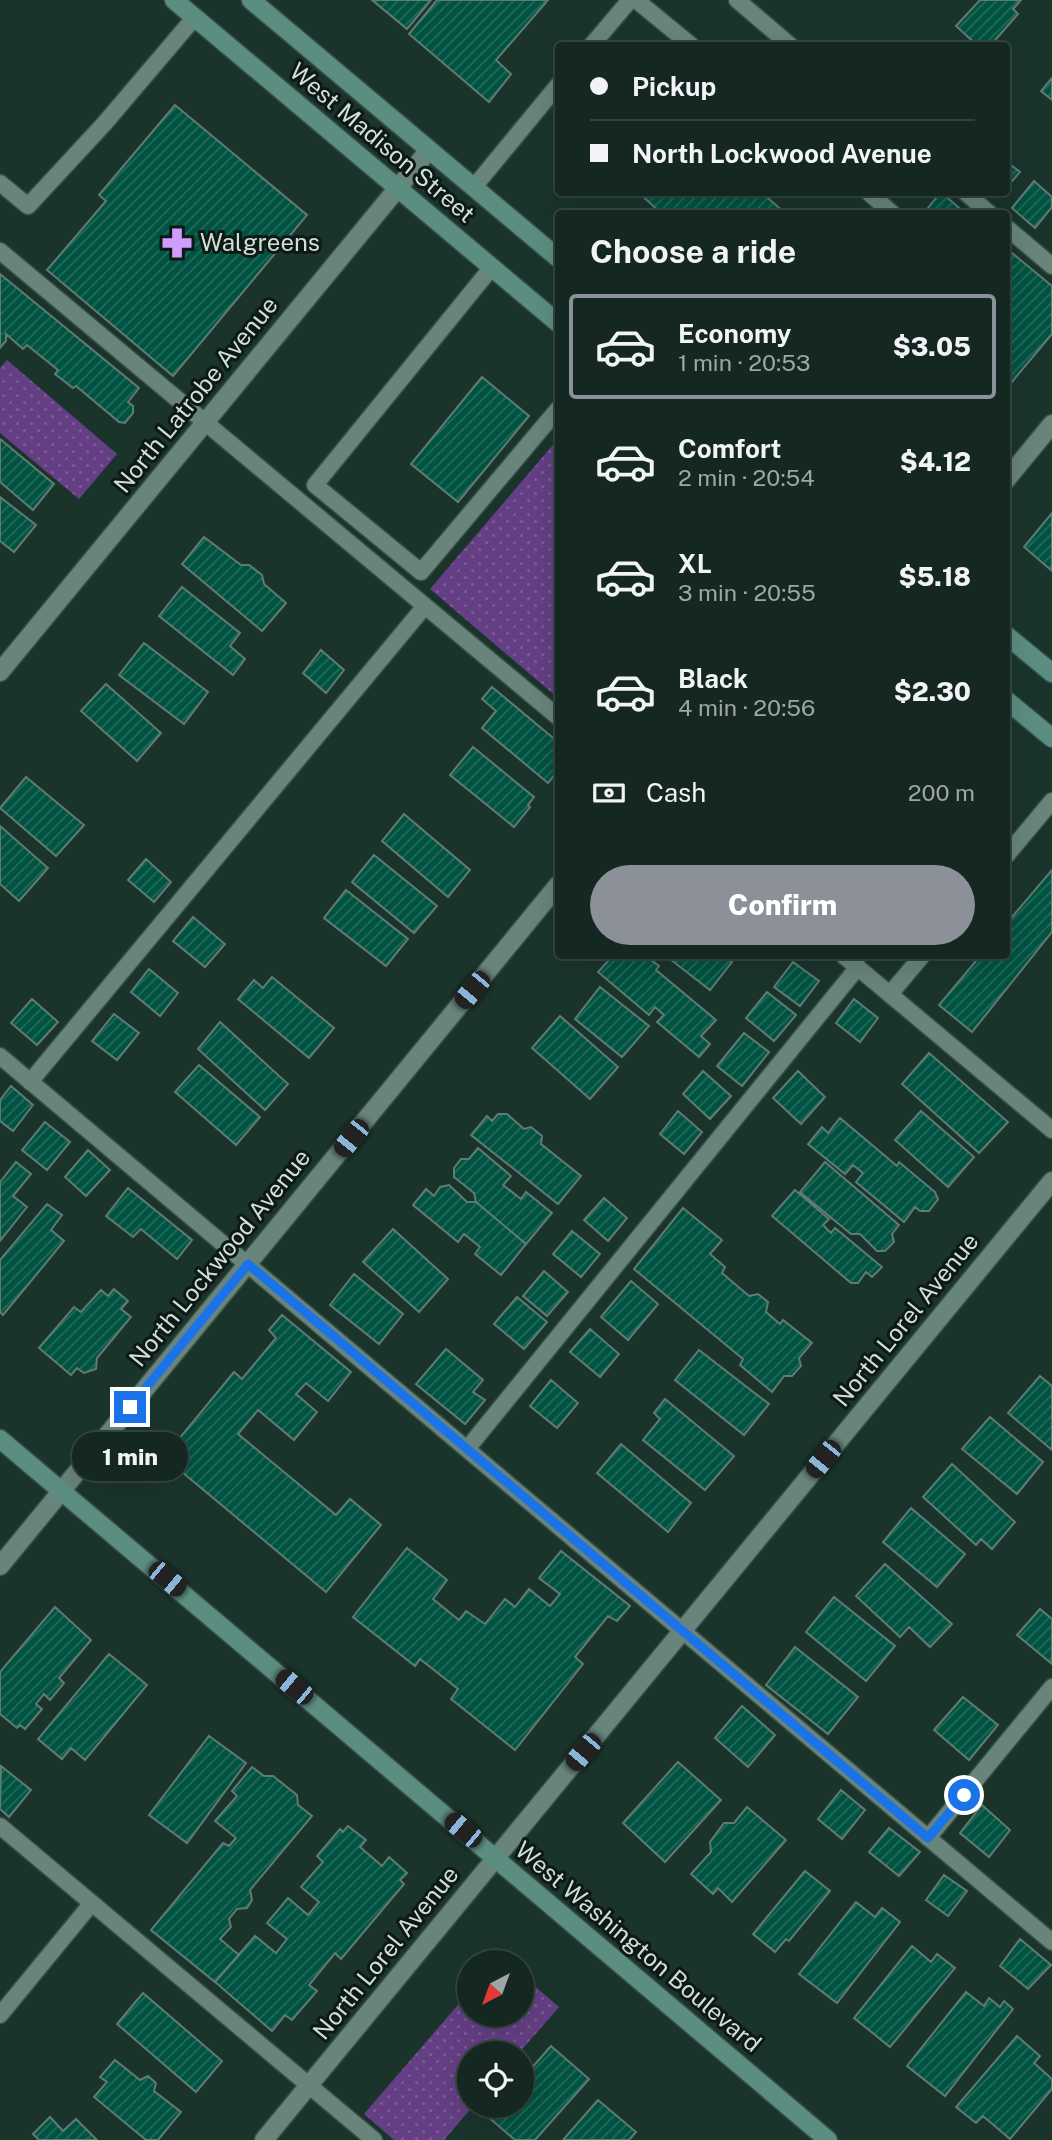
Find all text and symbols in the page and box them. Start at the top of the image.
street label: West Madison Street [285,57,481,228]
text: Pickup [632,71,716,102]
text: North Lockwood Avenue [632,138,932,169]
pharmacy icon: Walgreens [160,226,194,260]
place label: Walgreens [200,228,320,256]
text: Choose a ride [590,233,796,270]
street label: North Latrobe Avenue [108,291,283,498]
icon: car [594,315,657,378]
text: Economy [678,318,791,349]
text: $3.05 [893,331,971,362]
text: 1 min · 20:53 [678,349,810,376]
icon: car [594,430,657,493]
text: Comfort [678,433,781,464]
text: $4.12 [900,446,971,477]
text: 2 min · 20:54 [678,464,815,491]
icon: car [594,545,657,608]
text: XL [678,548,712,579]
text: $5.18 [898,561,971,592]
text: 3 min · 20:55 [678,579,816,606]
icon: car [594,660,657,723]
text: Black [678,663,748,694]
text: $2.30 [894,676,971,707]
text: 4 min · 20:56 [678,694,815,721]
icon: cash [590,774,628,812]
text: Cash [646,777,706,808]
text: 200 m [908,779,975,806]
button: Confirm [590,865,975,945]
car [451,967,494,1013]
car [330,1115,373,1161]
street label: North Lockwood Avenue [123,1143,315,1372]
street label: North Lorel Avenue [827,1227,984,1412]
route end [114,1391,146,1423]
callout: 1 min [72,1432,188,1480]
car [802,1436,845,1482]
text: 1 min [102,1443,158,1470]
car [145,1557,190,1601]
car [272,1665,317,1709]
car [562,1729,605,1775]
route start [948,1779,980,1811]
car [441,1808,486,1852]
street label: West Washington Boulevard [510,1835,767,2057]
street label: North Lorel Avenue [307,1860,464,2045]
north arrow [457,1950,534,2026]
map controls [457,1950,534,2118]
button: locate [457,2041,534,2118]

